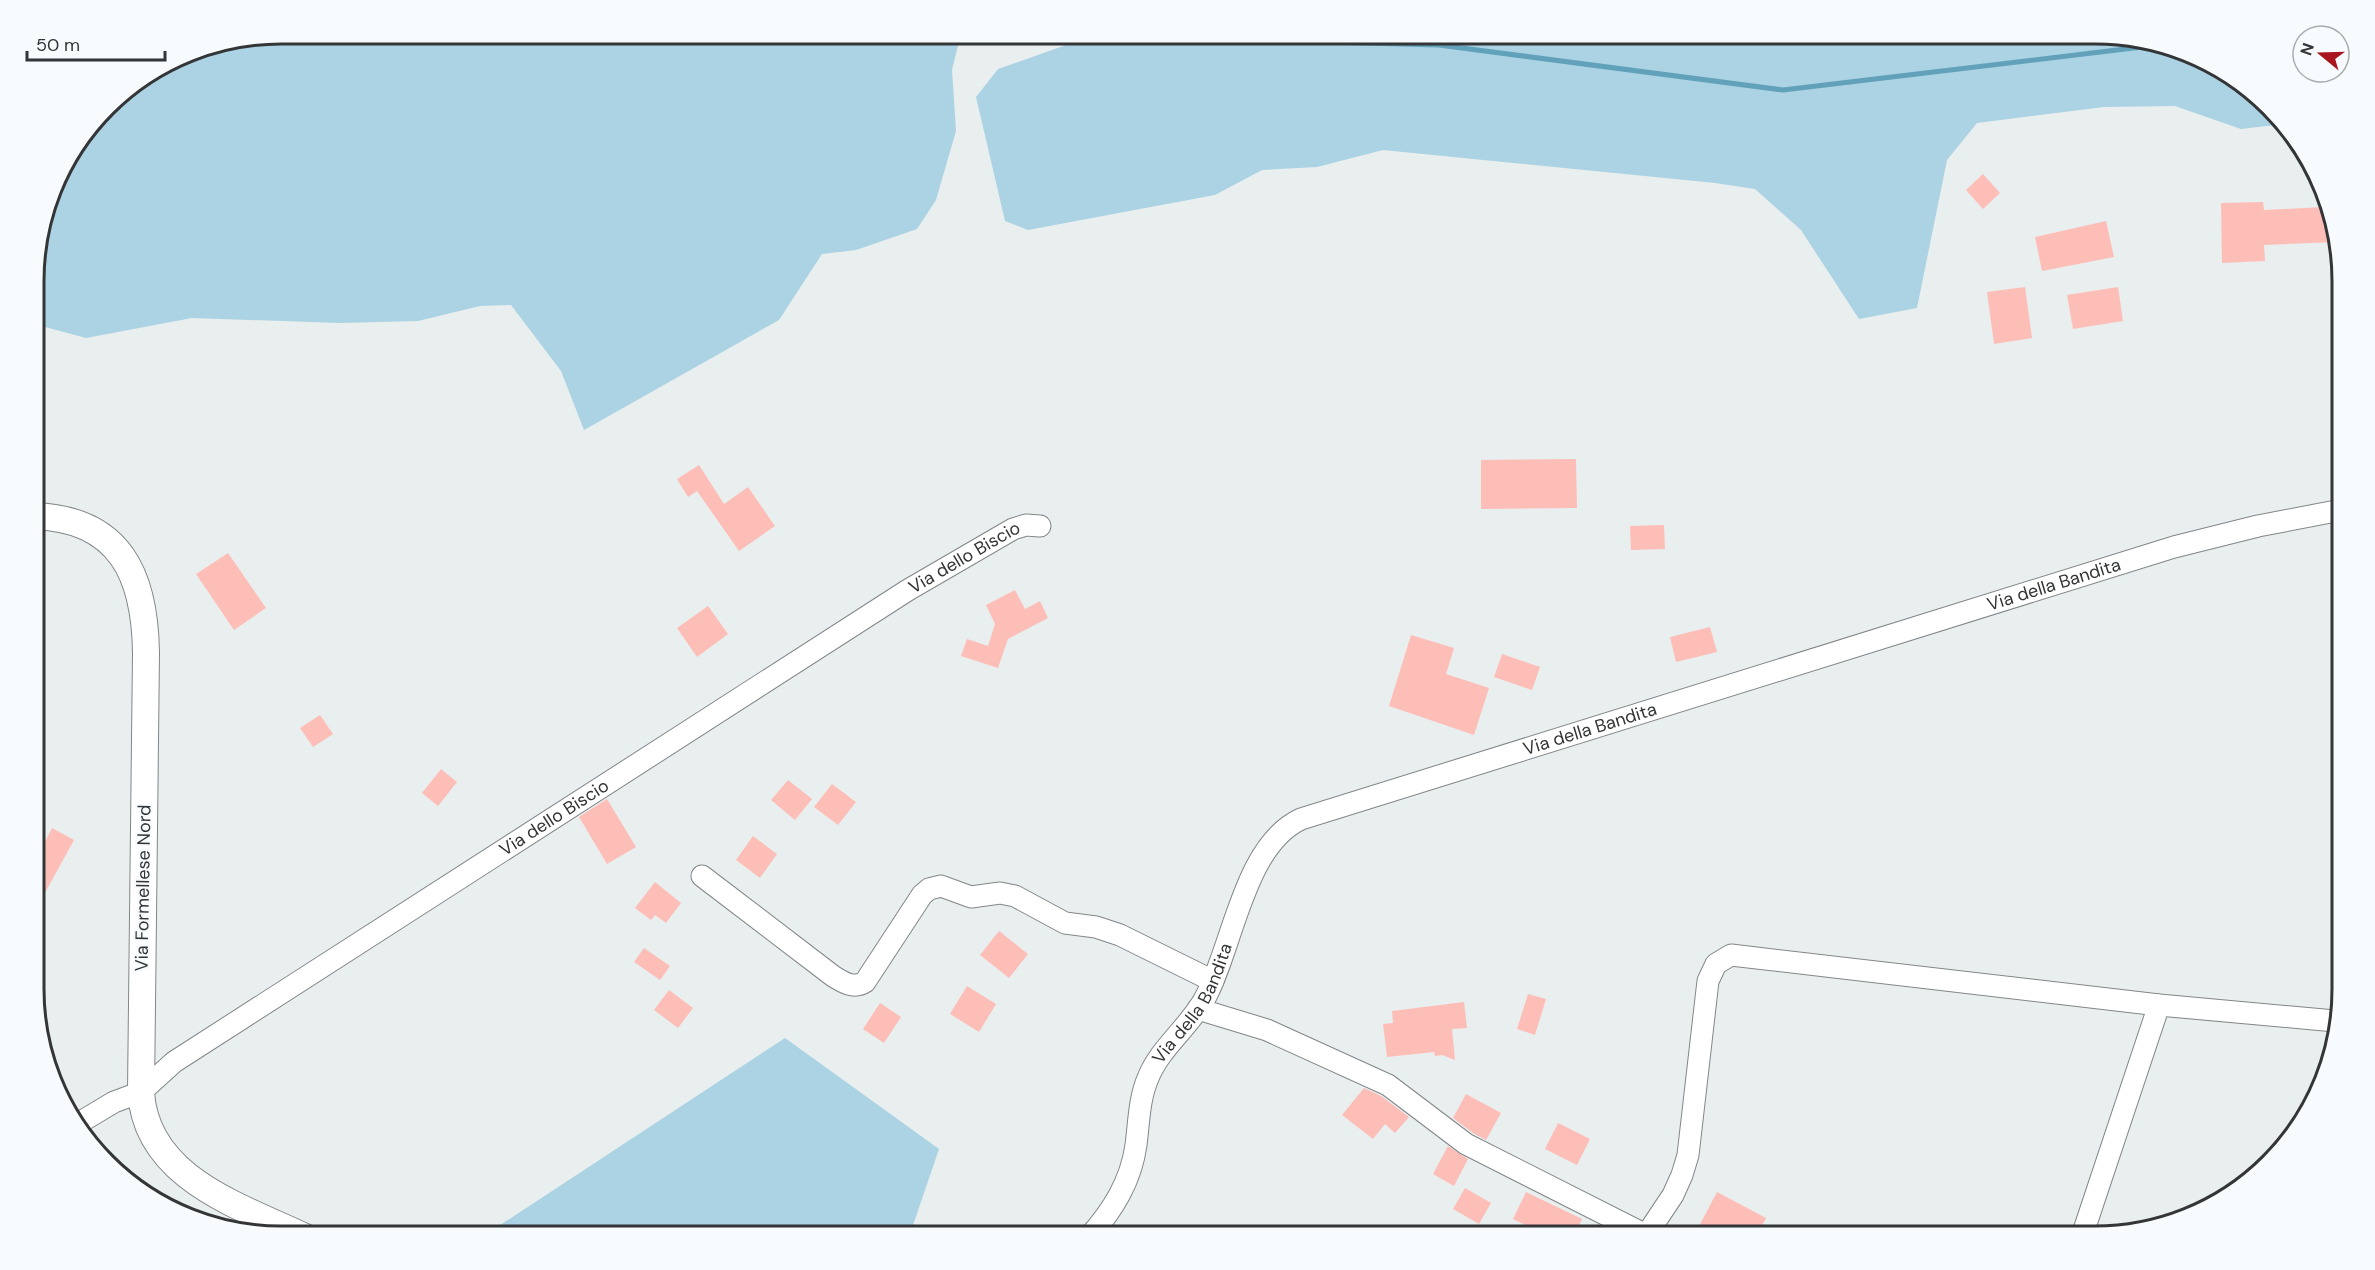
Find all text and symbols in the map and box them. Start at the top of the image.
scale bar [27,24,165,62]
north arrow [2291,24,2351,84]
text: 50 m [36,33,80,57]
text: N [2295,40,2319,58]
street label: Via dello Biscio [904,516,1023,599]
street label: Via della Bandita [1984,552,2124,616]
street label: Via della Bandita [1520,697,1660,761]
street label: Via dello Biscio [495,773,613,862]
street label: Via Formellese Nord [130,804,156,972]
street label: Via della Bandita [1147,940,1238,1068]

